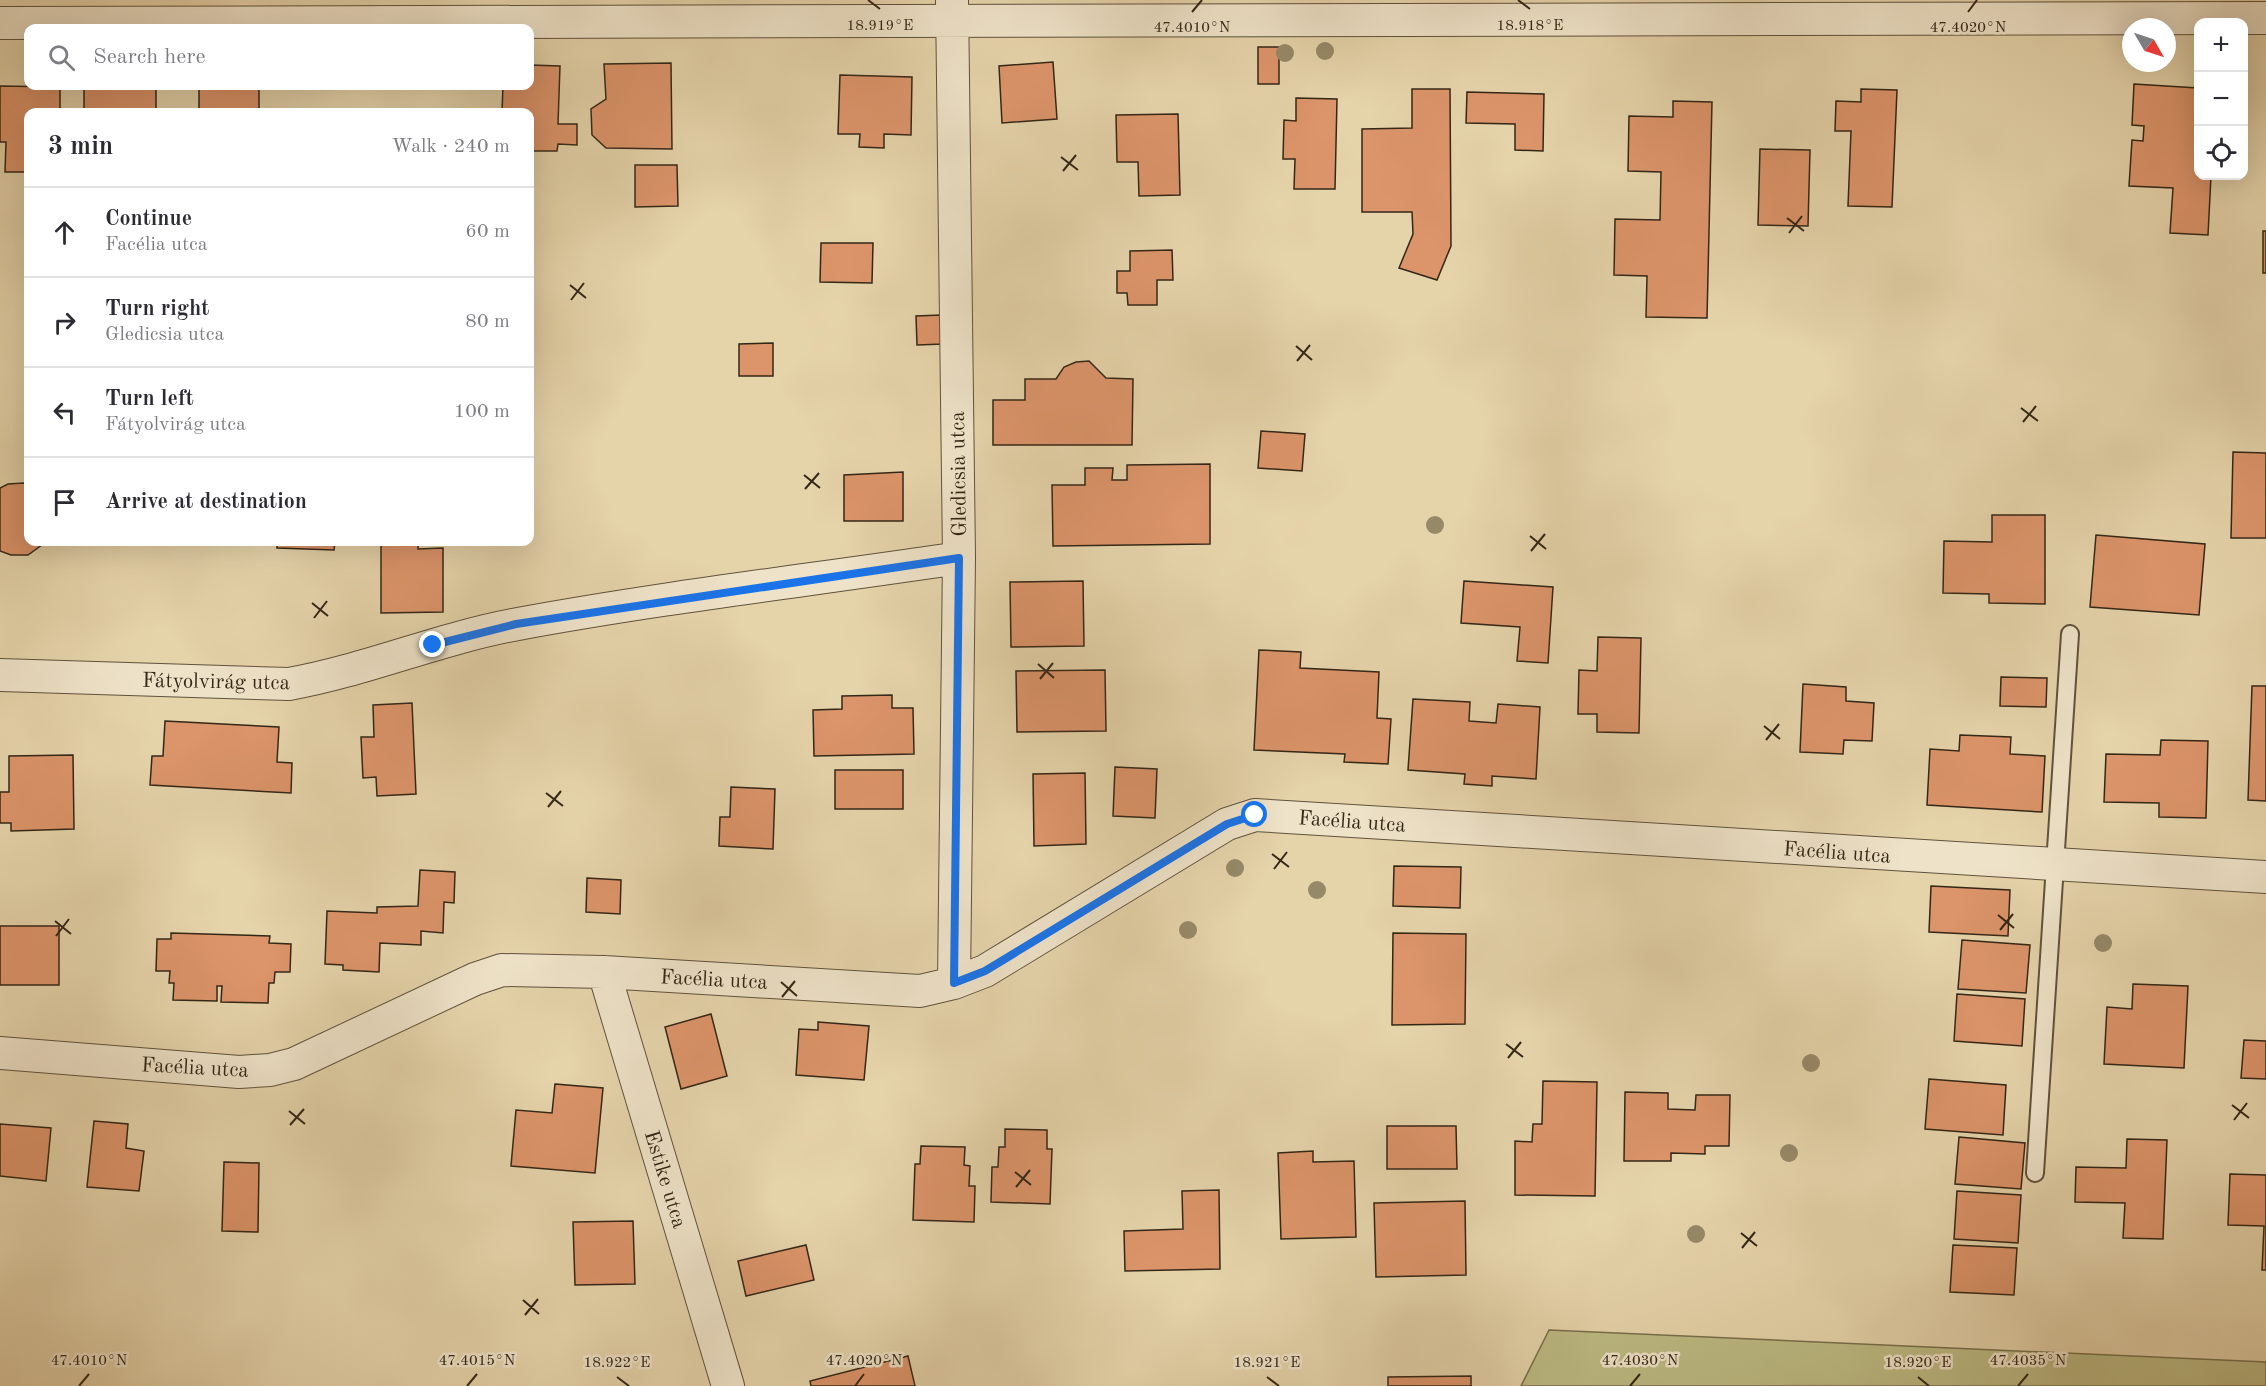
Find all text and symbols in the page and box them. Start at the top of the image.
north arrow [2122,18,2176,72]
map controls [2194,18,2248,180]
button: + [2194,18,2248,72]
text: 18.919°E [847,19,913,34]
text: 18.918°E [1497,19,1563,34]
text: 47.4010°N [1154,21,1231,36]
text: 47.4020°N [1930,21,2007,36]
search box [24,24,534,90]
icon: search [45,41,78,74]
text: Search here [93,46,206,68]
button: − [2194,72,2248,126]
button: locate [2194,126,2248,180]
text: 3 min [48,134,113,160]
text: Walk · 240 m [391,137,510,157]
text: Continue [105,208,192,230]
icon: ahead [48,216,81,249]
text: 60 m [465,222,510,242]
text: Facélia utca [105,235,208,255]
text: Turn right [105,298,209,320]
icon: right [48,306,81,339]
text: 80 m [465,312,510,332]
text: Gledicsia utca [105,325,224,345]
text: Turn left [105,388,194,410]
icon: left [48,396,81,429]
text: 100 m [454,402,510,422]
street label: Gledicsia utca [948,411,971,537]
text: Fátyolvirág utca [105,415,246,435]
icon: arrive [48,486,81,519]
text: Arrive at destination [105,491,307,513]
route end [419,631,445,657]
street label: Fátyolvirág utca [142,671,290,694]
route start [1241,801,1267,827]
street label: Facélia utca [1297,808,1406,837]
street label: Facélia utca [1782,839,1891,868]
street label: Facélia utca [660,967,768,994]
street label: Facélia utca [141,1055,249,1082]
street label: Estike utca [640,1128,689,1231]
text: 47.4010°N [51,1354,128,1369]
text: 47.4015°N [439,1354,516,1369]
text: 47.4020°N [826,1354,903,1369]
text: 47.4030°N [1602,1354,1679,1369]
text: 47.4035°N [1990,1354,2067,1369]
text: 18.922°E [584,1356,650,1371]
text: 18.921°E [1234,1356,1300,1371]
text: 18.920°E [1885,1356,1951,1371]

